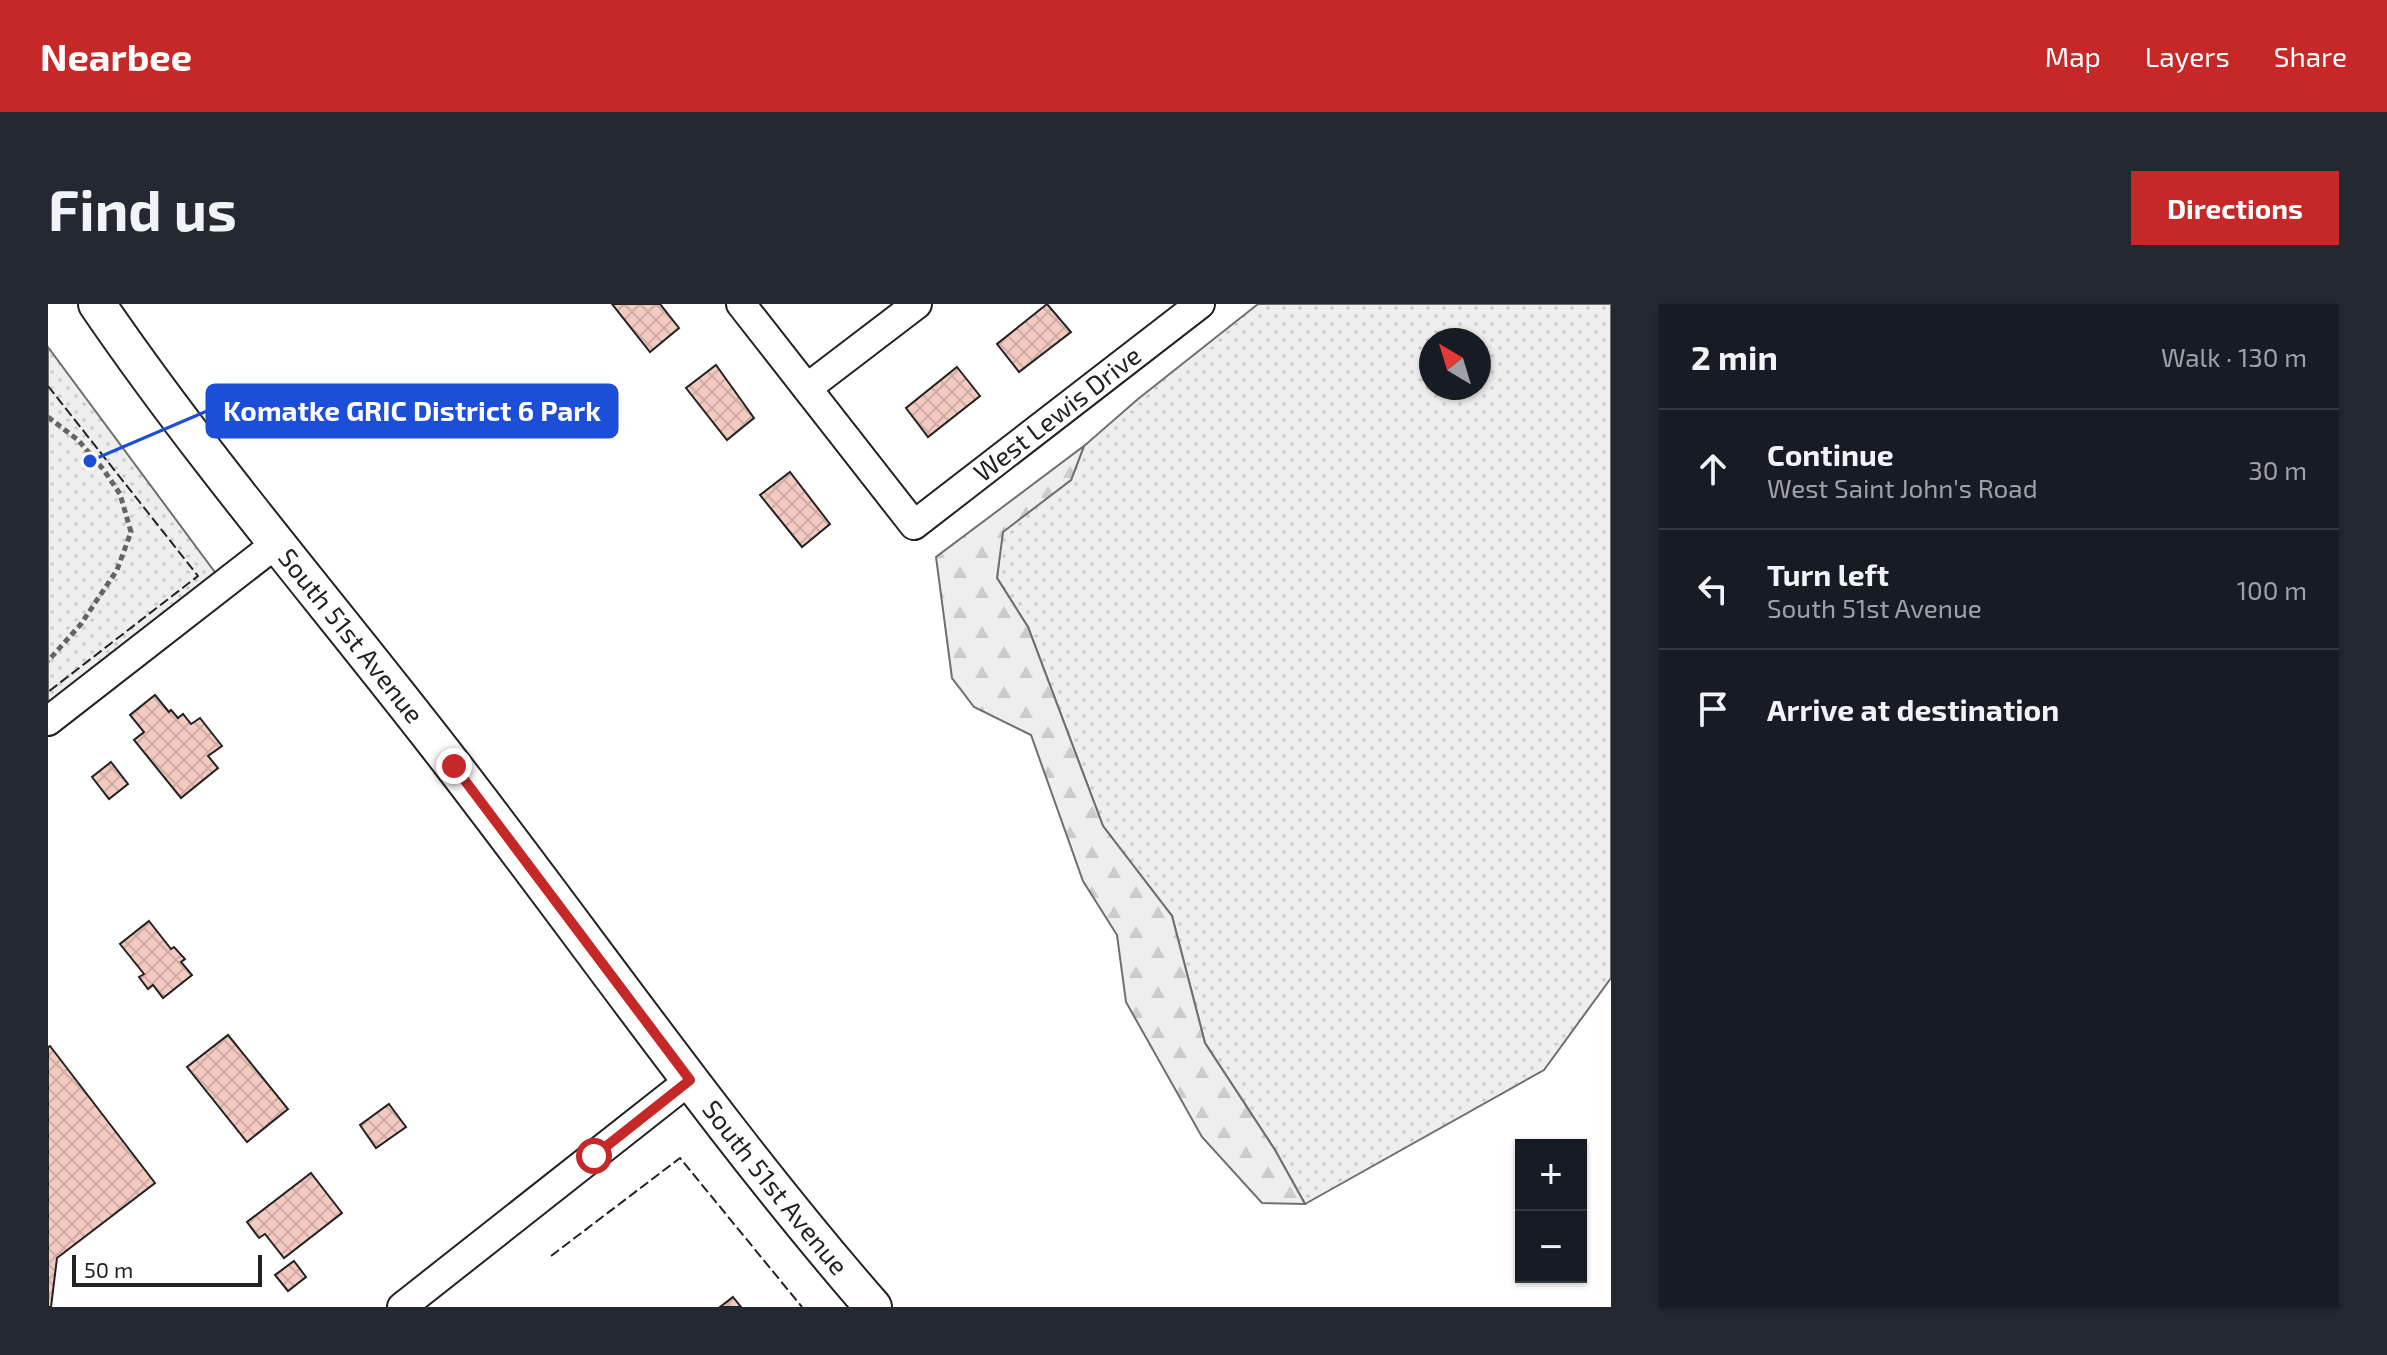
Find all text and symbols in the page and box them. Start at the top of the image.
text: Nearbee [40,33,192,79]
text: Map [2045,39,2101,73]
text: Layers [2145,39,2230,73]
text: Share [2274,39,2347,73]
button: Directions [2131,171,2339,245]
text: Find us [48,175,237,242]
north arrow [1419,328,1491,400]
text: 2 min [1691,336,1778,377]
street label: West Lewis Drive [967,339,1146,487]
text: Walk · 130 m [2161,341,2307,372]
callout: Komatke GRIC District 6 Park [207,385,617,437]
text: Komatke GRIC District 6 Park [223,393,601,427]
text: Continue [1767,436,1894,472]
icon: ahead [1691,447,1735,491]
text: 30 m [2248,454,2307,485]
text: West Saint John's Road [1767,472,2038,503]
street label: South 51st Avenue [273,542,431,729]
text: Turn left [1767,556,1889,592]
icon: left [1691,567,1735,611]
text: 100 m [2237,574,2307,605]
text: South 51st Avenue [1767,592,1982,623]
icon: arrive [1691,687,1735,731]
text: Arrive at destination [1767,691,2059,727]
route end [436,748,472,784]
street label: South 51st Avenue [697,1093,855,1280]
route start [576,1138,612,1174]
map controls [1515,1139,1587,1283]
button: + [1515,1139,1587,1211]
button: − [1515,1211,1587,1283]
scale bar [72,1251,262,1287]
text: 50 m [84,1256,133,1282]

